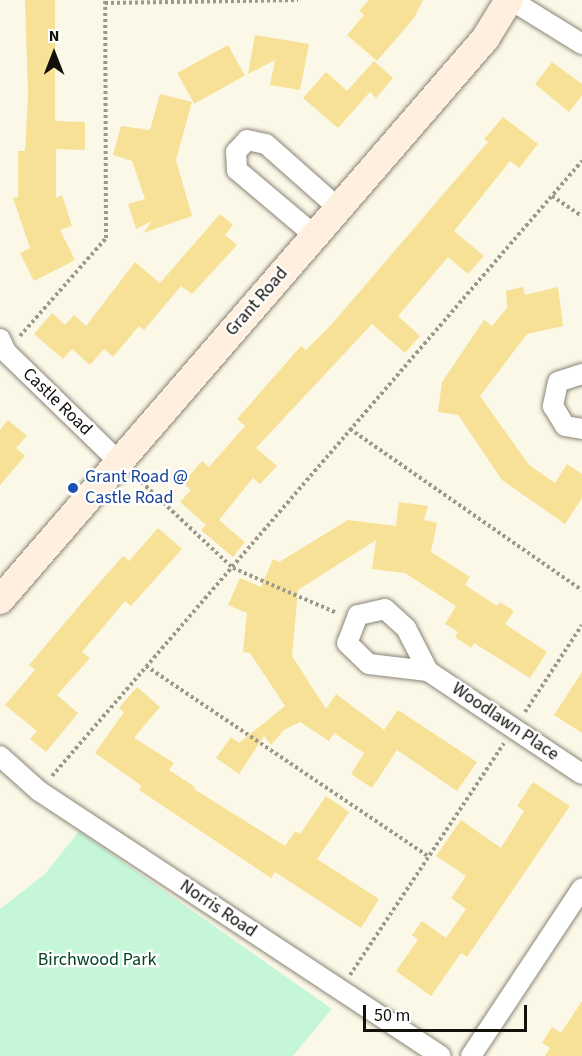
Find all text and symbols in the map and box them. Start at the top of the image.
north arrow [24,24,84,84]
text: N [49,25,59,47]
street label: Grant Road [221,263,293,341]
street label: Castle Road [18,364,96,440]
place label: Grant Road @ Castle Road [85,467,188,510]
marker: Grant Road @ Castle Road [66,481,80,495]
street label: Woodlawn Place [447,678,563,766]
street label: Norris Road [175,875,261,943]
park label: Birchwood Park [38,949,156,971]
scale bar [366,993,530,1031]
text: 50 m [374,1003,410,1028]

